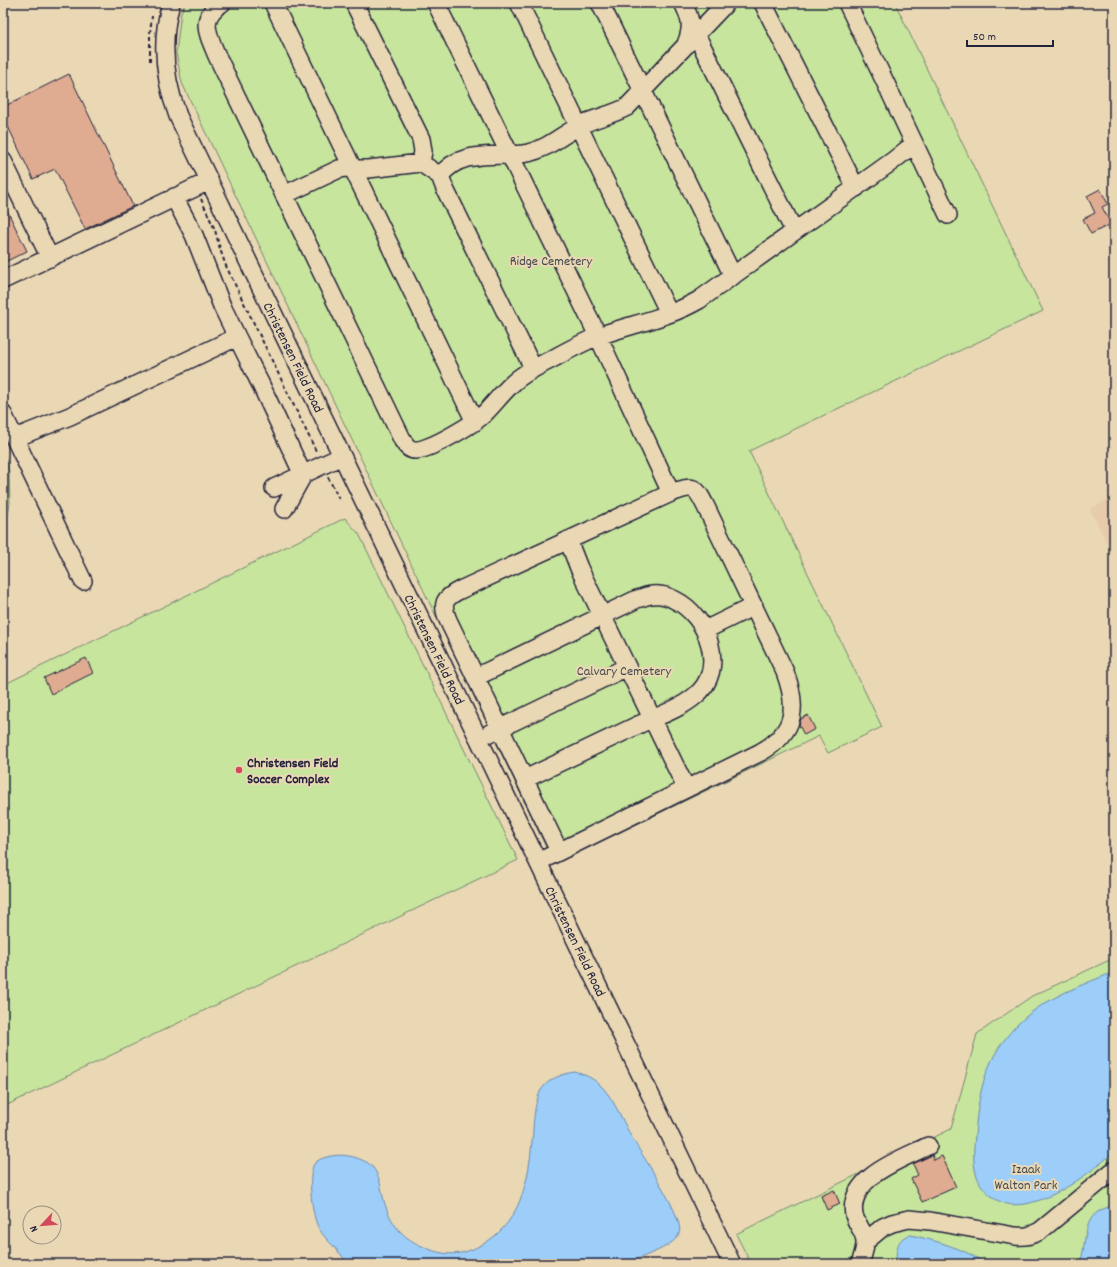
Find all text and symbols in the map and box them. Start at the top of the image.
scale bar [967,22,1053,48]
text: 50 m [973,29,996,46]
park label: Ridge Cemetery [510,252,593,272]
street label: Christensen Field Road [257,299,328,417]
street label: Christensen Field Road [398,591,469,709]
park label: Calvary Cemetery [577,662,671,682]
place label: Christensen Field Soccer Complex [247,754,339,790]
marker: Christensen Field Soccer Complex [234,765,244,775]
street label: Christensen Field Road [539,883,610,1001]
park label: Izaak Walton Park [995,1160,1058,1196]
north arrow [22,1205,62,1245]
text: N [26,1222,43,1234]

